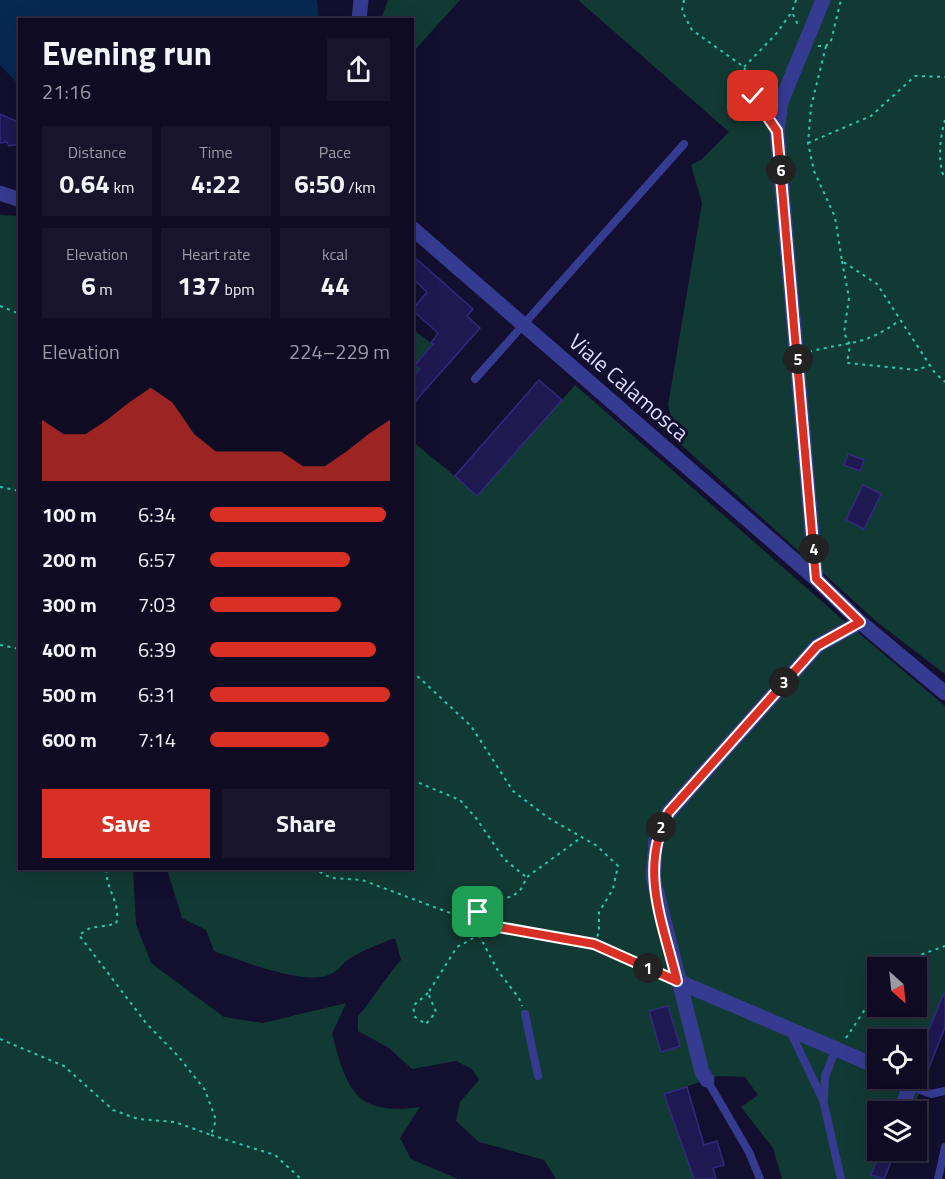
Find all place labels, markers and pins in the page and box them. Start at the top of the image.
pin [727,70,778,121]
pin: 6 [766,155,796,185]
pin: 5 [783,344,813,374]
pin: 4 [799,534,829,564]
pin: 3 [769,667,799,697]
pin: 2 [646,812,676,842]
pin [452,886,503,937]
pin: 1 [633,953,663,983]

